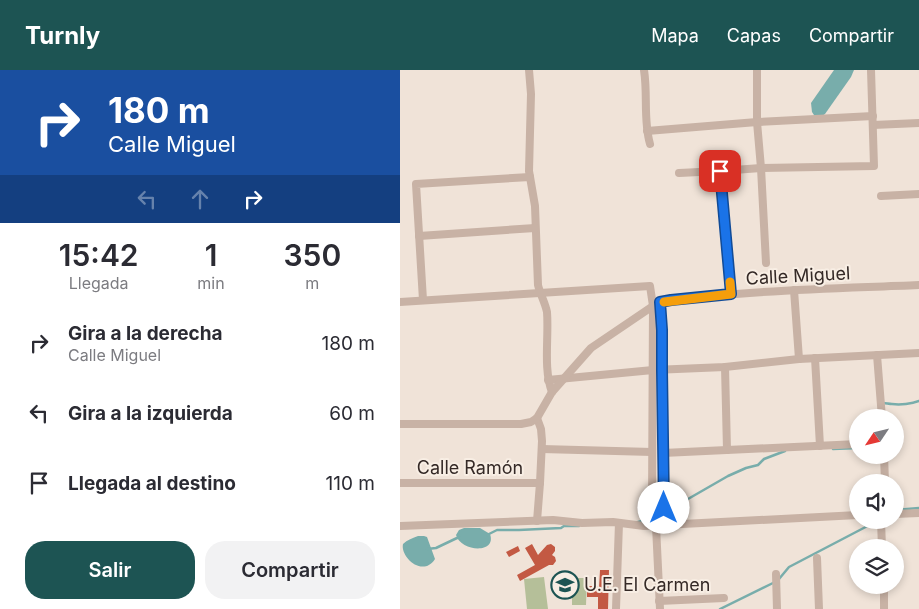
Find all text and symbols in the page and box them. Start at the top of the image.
text: Turnly [25,21,100,50]
text: Mapa [651,25,699,46]
text: Capas [727,25,781,46]
text: Compartir [809,25,894,46]
text: 180 m [108,89,210,131]
icon: right [25,90,90,155]
text: Calle Miguel [108,131,236,157]
pin [699,150,741,192]
icon: arrive [706,157,734,185]
icon: left [133,185,161,213]
icon: ahead [186,185,214,213]
icon: right [239,185,267,213]
text: 15:42 [59,237,139,273]
text: 1 [205,237,217,273]
text: 350 [283,237,341,273]
street label: Calle Miguel [745,262,851,289]
text: Llegada [69,273,129,293]
text: min [197,273,225,293]
text: m [305,273,319,293]
text: Gira a la derecha [68,322,223,345]
icon: right [25,329,53,357]
text: 180 m [322,332,375,355]
text: Calle Miguel [68,345,161,365]
icon: left [25,399,53,427]
text: Gira a la izquierda [68,402,233,425]
text: 60 m [329,402,375,425]
north arrow [849,409,904,464]
map controls [849,409,904,594]
street label: Calle Ramón [417,457,523,478]
icon: arrive [25,469,53,497]
text: Llegada al destino [68,472,236,495]
text: 110 m [326,472,375,495]
button: sound [849,474,904,529]
position arrow [637,481,689,533]
button: layers [849,539,904,594]
button: Salir [25,541,195,599]
button: Compartir [205,541,375,599]
school or university icon: U.E. El Carmen [550,570,580,600]
place label: U.E. El Carmen [584,574,711,595]

